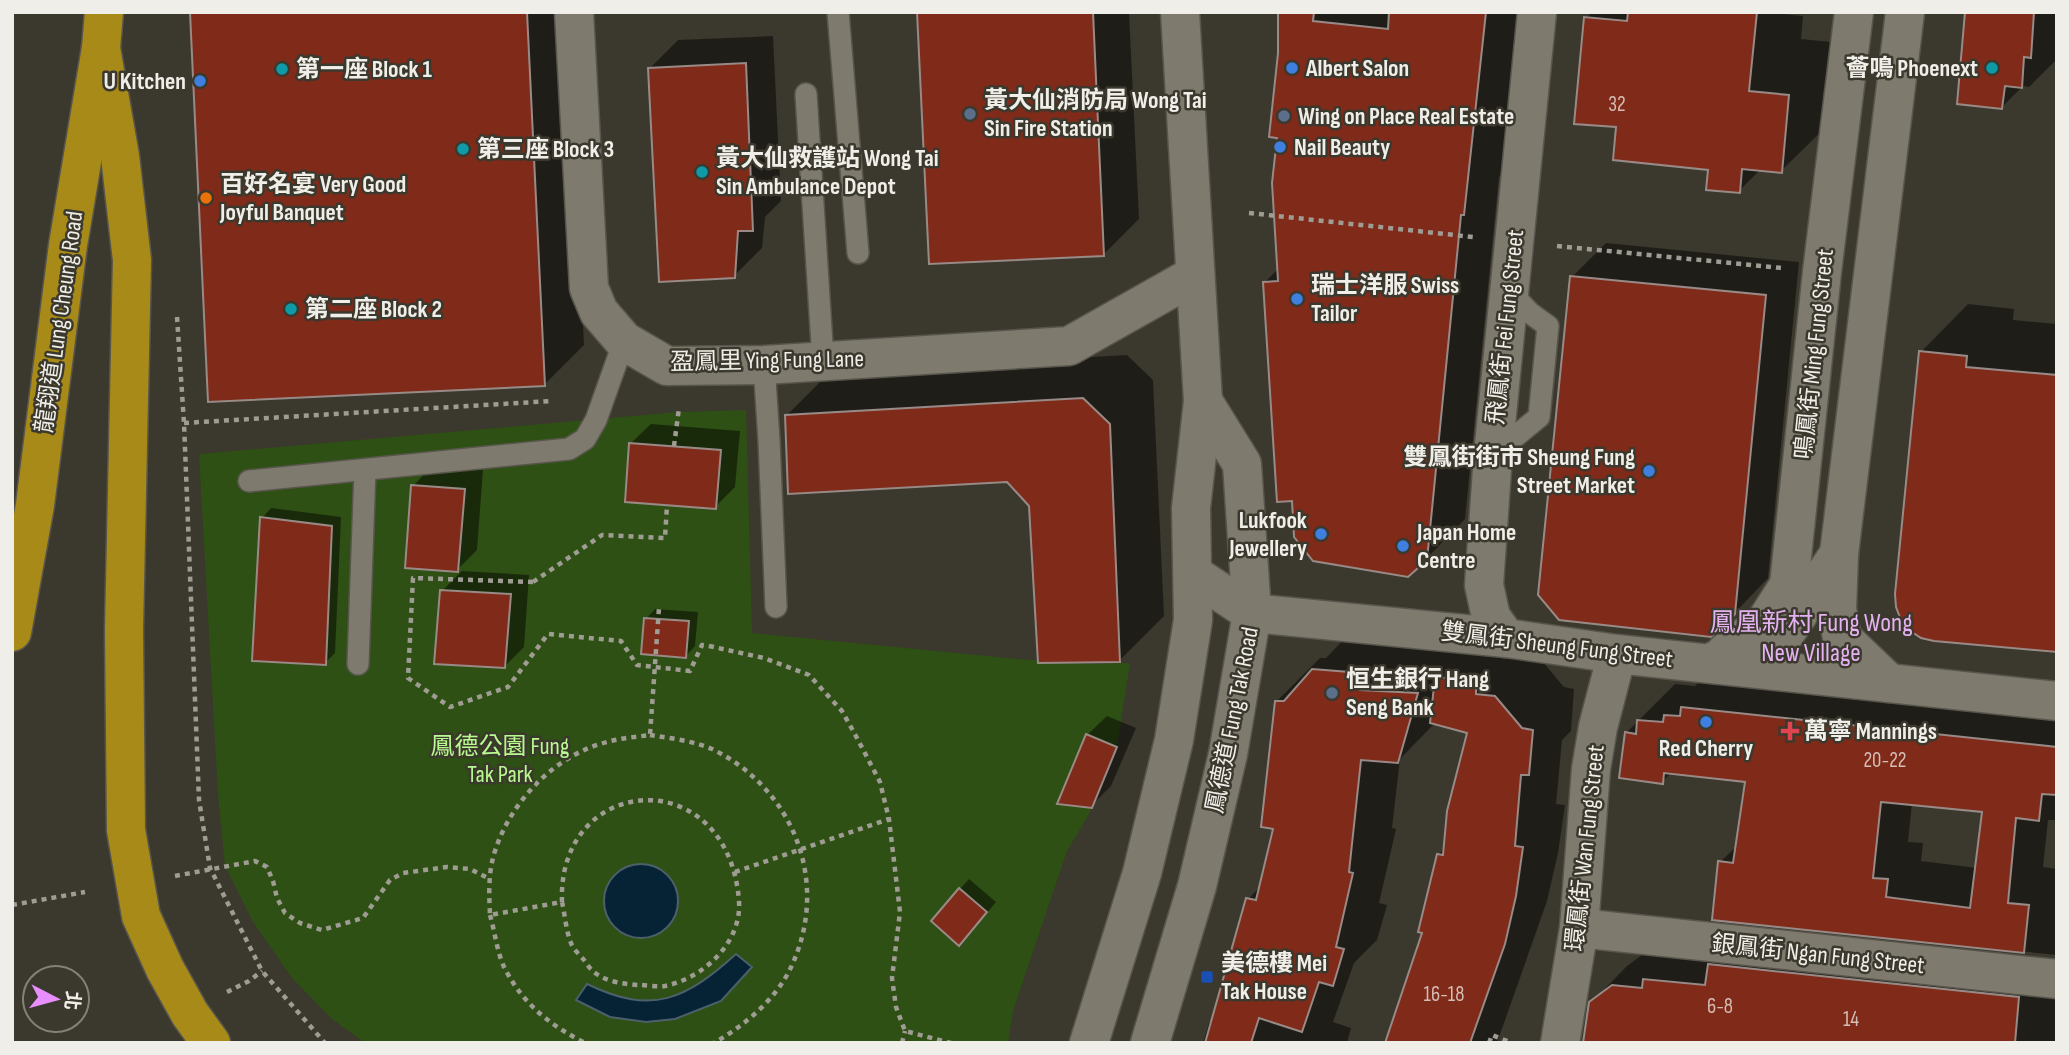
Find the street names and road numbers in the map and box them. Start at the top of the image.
street label: 龍翔道 Lung Cheung Road [30,209,89,435]
street label: 飛鳳街 Fei Fung Street [1481,228,1530,426]
street label: 鳴鳳街 Ming Fung Street [1789,247,1840,461]
street label: 盈鳳里 Ying Fung Lane [670,344,864,377]
street label: 雙鳳街 Sheung Fung Street [1439,617,1674,674]
street label: 鳳德道 Fung Tak Road [1200,625,1265,816]
street label: 環鳳街 Wan Fung Street [1560,743,1611,953]
street label: 銀鳳街 Ngan Fung Street [1710,929,1926,980]

